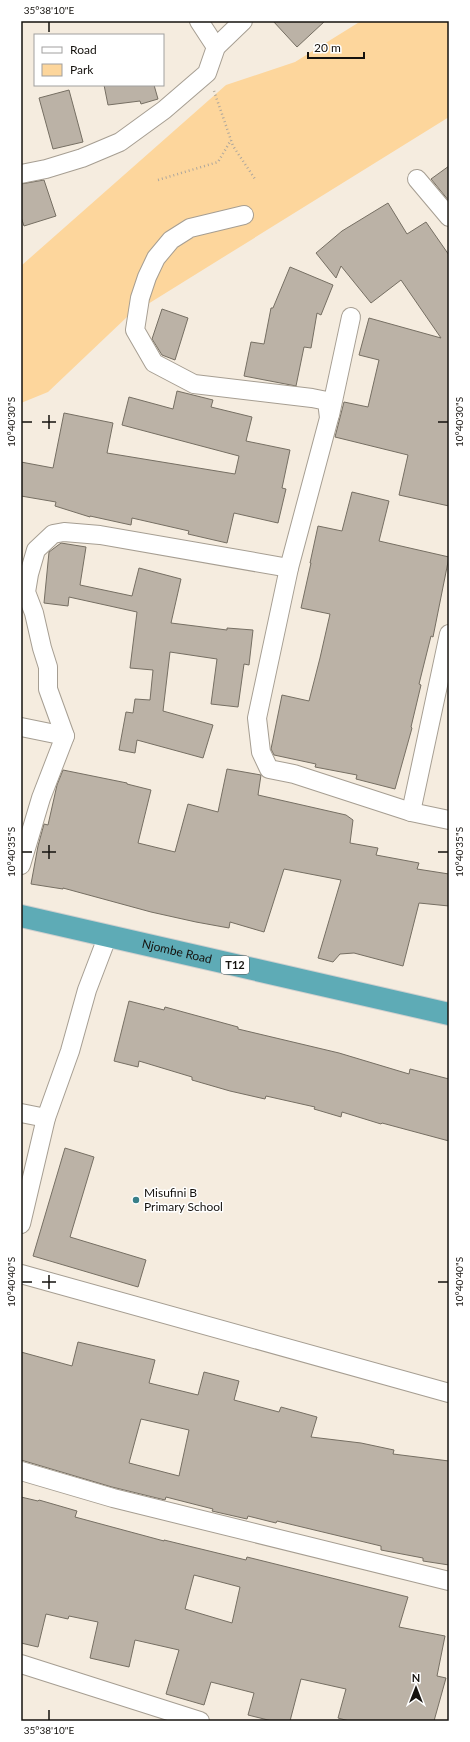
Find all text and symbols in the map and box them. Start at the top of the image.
text: 35°38'10"E [24,4,74,16]
legend [34,34,164,86]
scale bar [308,34,364,60]
text: 20 m [314,40,341,55]
text: Road [70,42,97,57]
text: Park [70,62,94,77]
text: 10°40'30"S [5,397,17,447]
text: 10°40'30"S [453,397,465,447]
text: 10°40'35"S [5,827,17,877]
text: 10°40'35"S [453,827,465,877]
street label: Njombe Road [141,936,214,967]
road number: T12 [221,956,249,974]
place label: Misufini B Primary School [144,1185,223,1214]
marker: Misufini B Primary School [131,1195,141,1205]
text: 10°40'40"S [5,1257,17,1307]
text: 10°40'40"S [453,1257,465,1307]
north arrow [396,1668,436,1708]
text: N [412,1671,420,1684]
text: 35°38'10"E [24,1724,74,1736]

